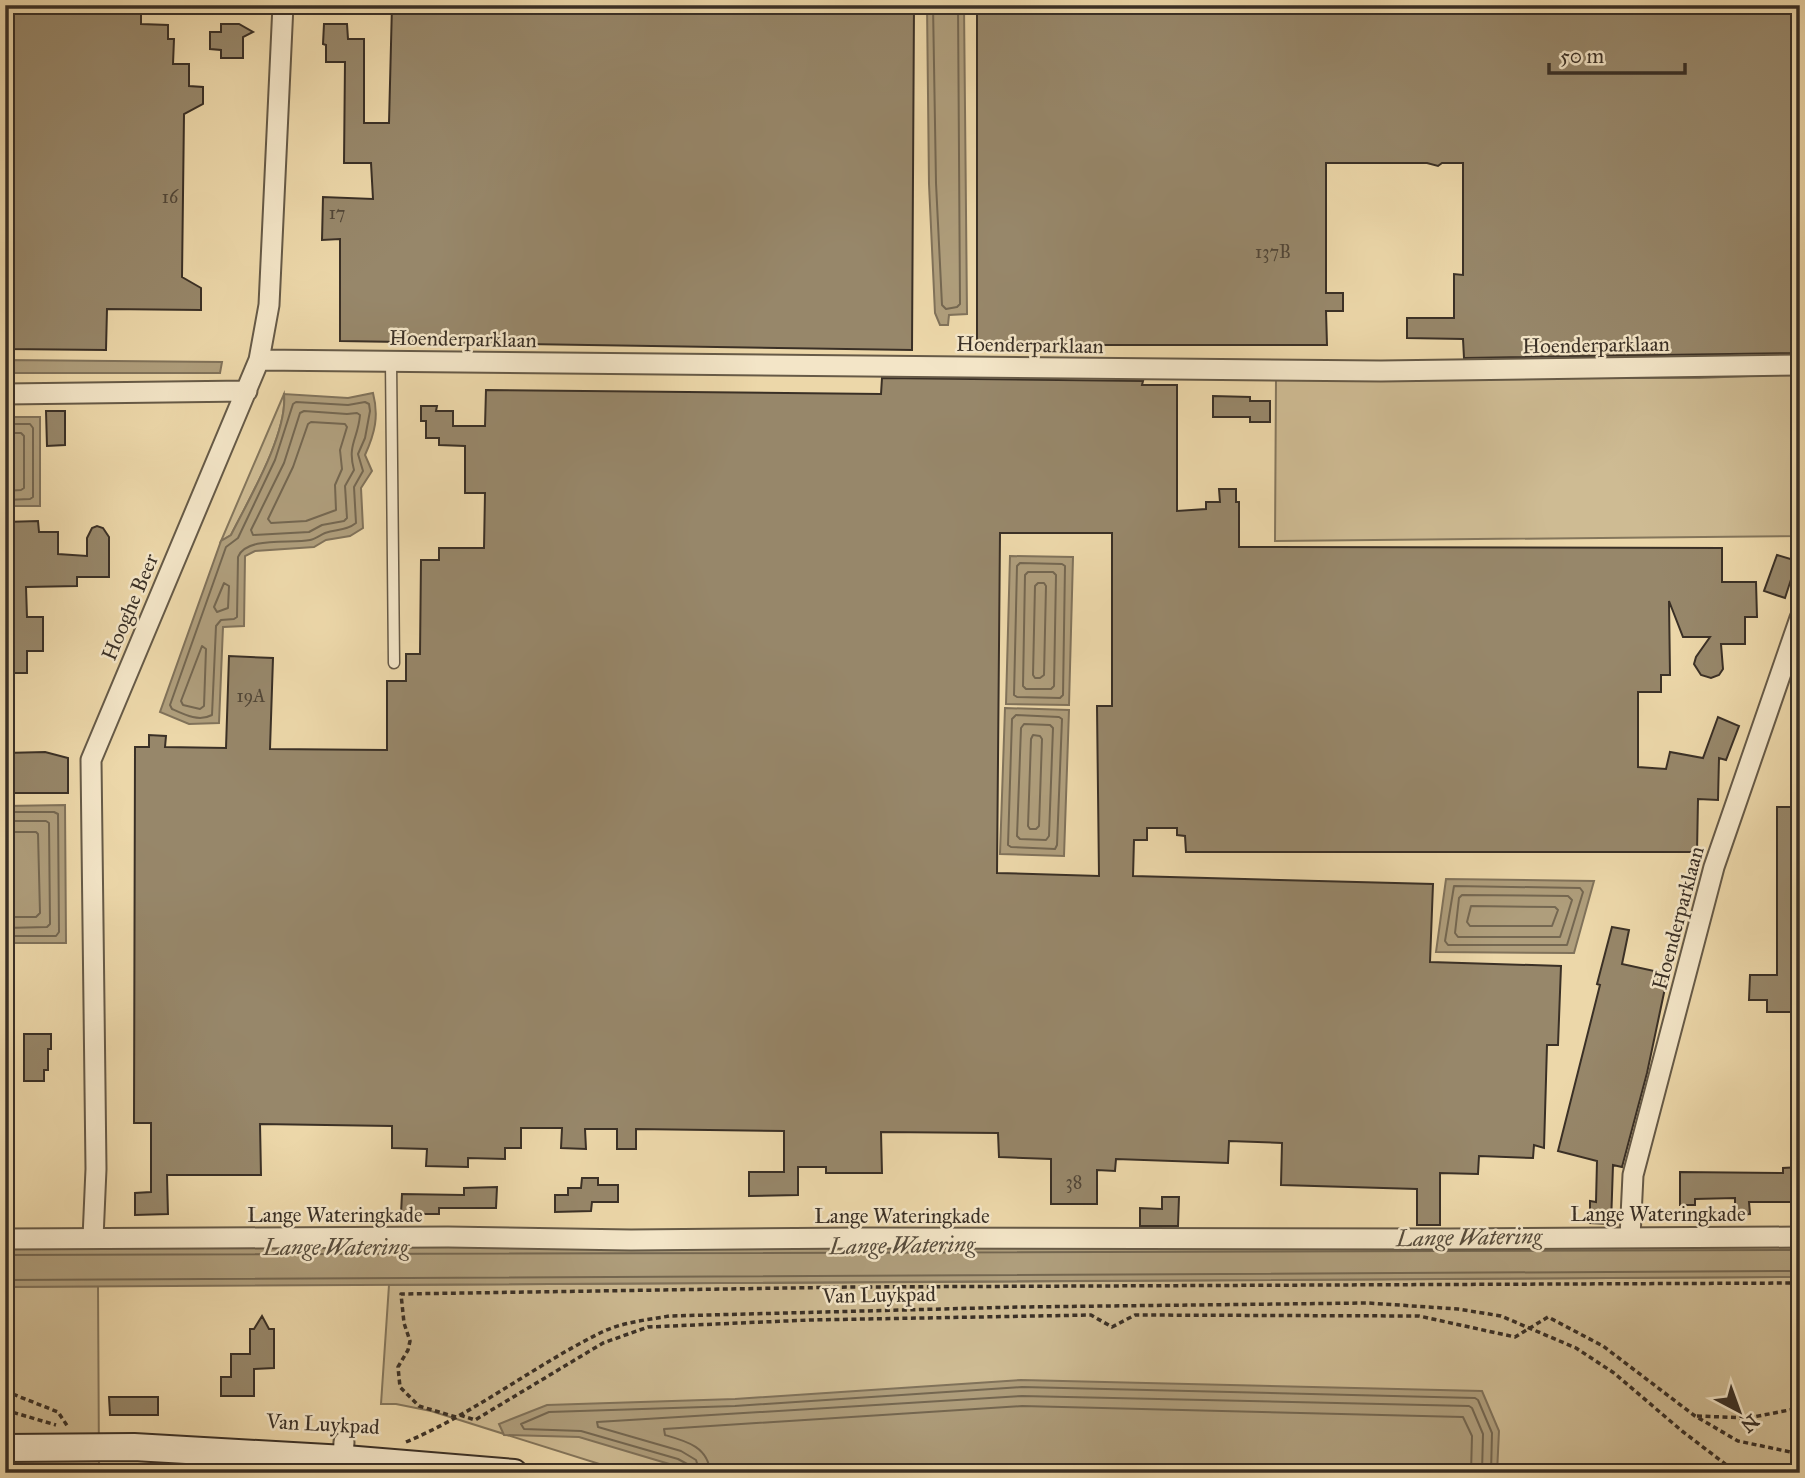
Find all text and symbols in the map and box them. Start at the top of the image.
scale bar [1549,32,1686,76]
text: 50 m [1560,43,1605,69]
house number: 16 [162,186,179,208]
house number: 17 [329,202,345,224]
house number: 137B [1255,241,1291,263]
street label: Hoenderparklaan [389,325,537,353]
street label: Hoenderparklaan [956,331,1104,359]
street label: Hoenderparklaan [1522,331,1670,359]
street label: Hooghe Beer [96,550,164,664]
house number: 19A [237,685,265,707]
street label: Hoenderparklaan [1646,843,1710,993]
house number: 38 [1066,1171,1082,1193]
street label: Lange Wateringkade [1570,1201,1746,1227]
street label: Lange Wateringkade [247,1202,423,1228]
street label: Lange Wateringkade [814,1203,990,1229]
water label: Lange Watering [1395,1222,1543,1252]
water label: Lange Watering [828,1230,976,1260]
water label: Lange Watering [262,1233,410,1261]
street label: Van Luykpad [821,1281,937,1309]
north arrow [1703,1376,1773,1446]
street label: Van Luykpad [265,1408,381,1440]
text: N [1736,1409,1763,1437]

